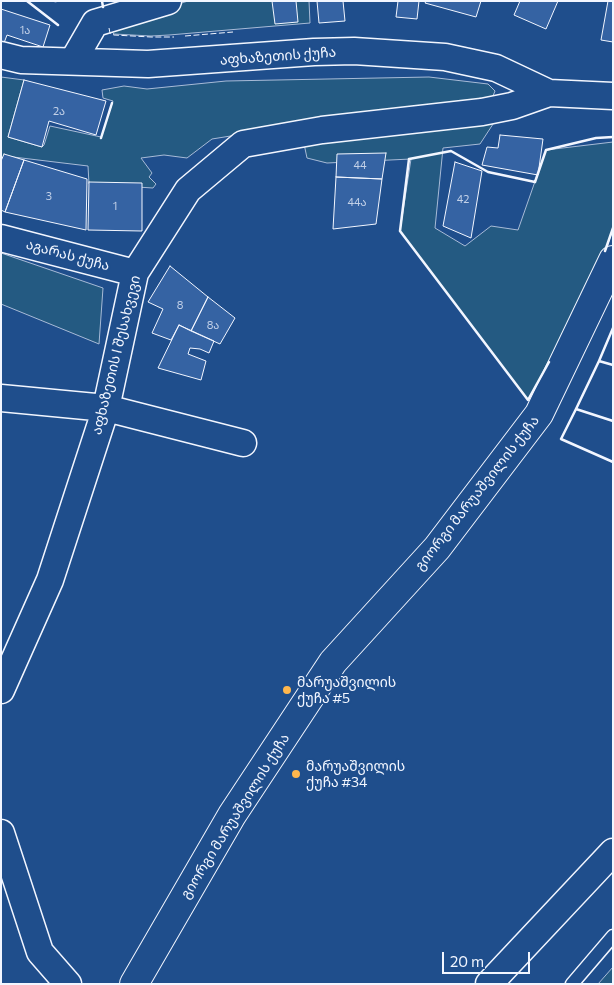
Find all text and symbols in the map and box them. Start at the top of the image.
house number: 1ა [20,23,30,37]
street label: აფხაზეთის ქუჩა [219,44,337,68]
house number: 2ა [53,104,65,118]
house number: 44 [353,158,367,172]
house number: 3 [46,189,52,203]
house number: 42 [457,192,469,206]
house number: 44ა [347,195,367,209]
house number: 1 [113,199,117,213]
street label: აგარას ქუჩა [24,236,112,274]
street label: აფხაზეთის I შესახვევი [88,274,144,436]
house number: 8 [177,298,183,312]
house number: 8ა [207,318,219,332]
street label: გიორგი მარუაშვილის ქუჩა [411,412,543,574]
place label: მარუაშვილის ქუჩა #5 [297,674,396,706]
marker: მარუაშვილის ქუჩა #5 [281,684,293,696]
street label: გიორგი მარუაშვილის ქუჩა [177,730,293,902]
place label: მარუაშვილის ქუჩა #34 [306,758,405,790]
marker: მარუაშვილის ქუჩა #34 [290,768,302,780]
scale bar [444,942,532,974]
text: 20 m [450,952,484,970]

